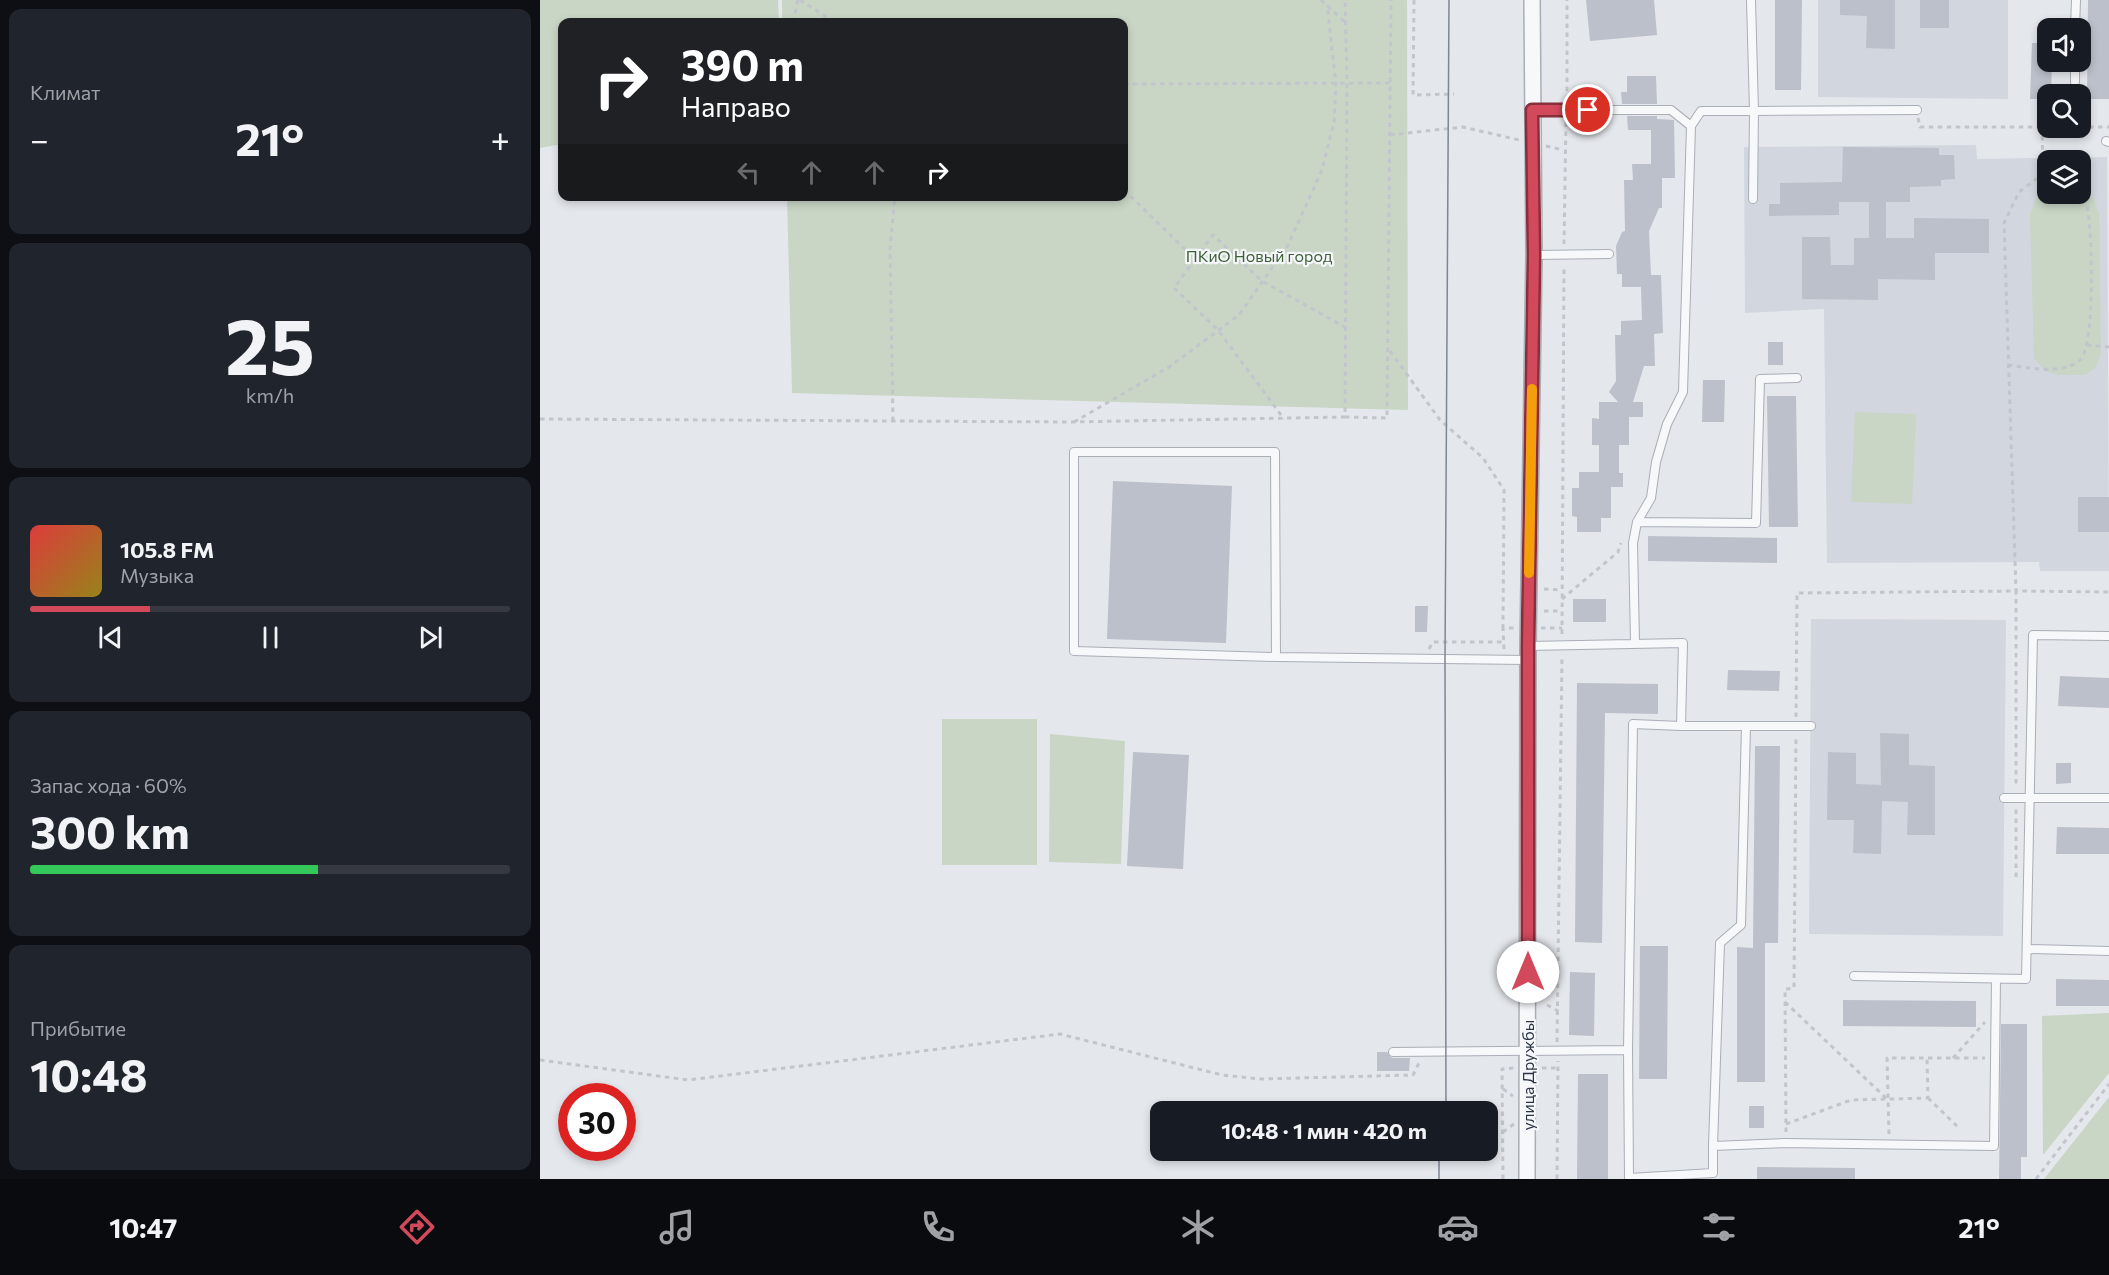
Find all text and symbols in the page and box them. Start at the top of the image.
map controls [2037,18,2091,204]
button: sound [2037,18,2091,72]
text: 390 m [681,38,804,90]
icon: right [582,42,660,120]
text: Климат [30,80,100,104]
pin [1562,84,1613,135]
button: search [2037,84,2091,138]
text: Направо [681,90,791,123]
icon: arrive [1571,93,1604,126]
text: 21° [235,110,304,165]
text: − [30,118,49,159]
text: + [491,118,510,159]
button: layers [2037,150,2091,204]
icon: left [732,156,765,189]
icon: ahead [795,156,828,189]
icon: ahead [858,156,891,189]
icon: right [921,156,954,189]
park label: ПКиО Новый город [1186,246,1333,265]
text: 25 [225,296,315,391]
text: km/h [246,383,294,407]
text: 105.8 FM [120,536,214,563]
text: Музыка [120,563,194,587]
icon: previous [94,621,127,654]
icon: pause [254,621,287,654]
icon: next [414,621,447,654]
text: Запас хода · 60% [30,773,187,797]
text: 300 km [30,803,190,858]
position arrow [1496,940,1560,1004]
text: Прибытие [30,1016,126,1040]
street label: улица Дружбы [1518,1020,1537,1130]
text: 10:48 [30,1046,148,1101]
speed limit sign: 30 [558,1083,636,1161]
text: 10:48 · 1 мин · 420 m [1221,1117,1427,1144]
icon: directions [396,1206,438,1248]
icon: music [656,1206,698,1248]
icon: phone [917,1206,959,1248]
icon: climate [1177,1206,1219,1248]
icon: car [1437,1206,1479,1248]
icon: filters [1698,1206,1740,1248]
text: 10:47 [109,1211,177,1244]
text: 21° [1958,1211,2000,1244]

